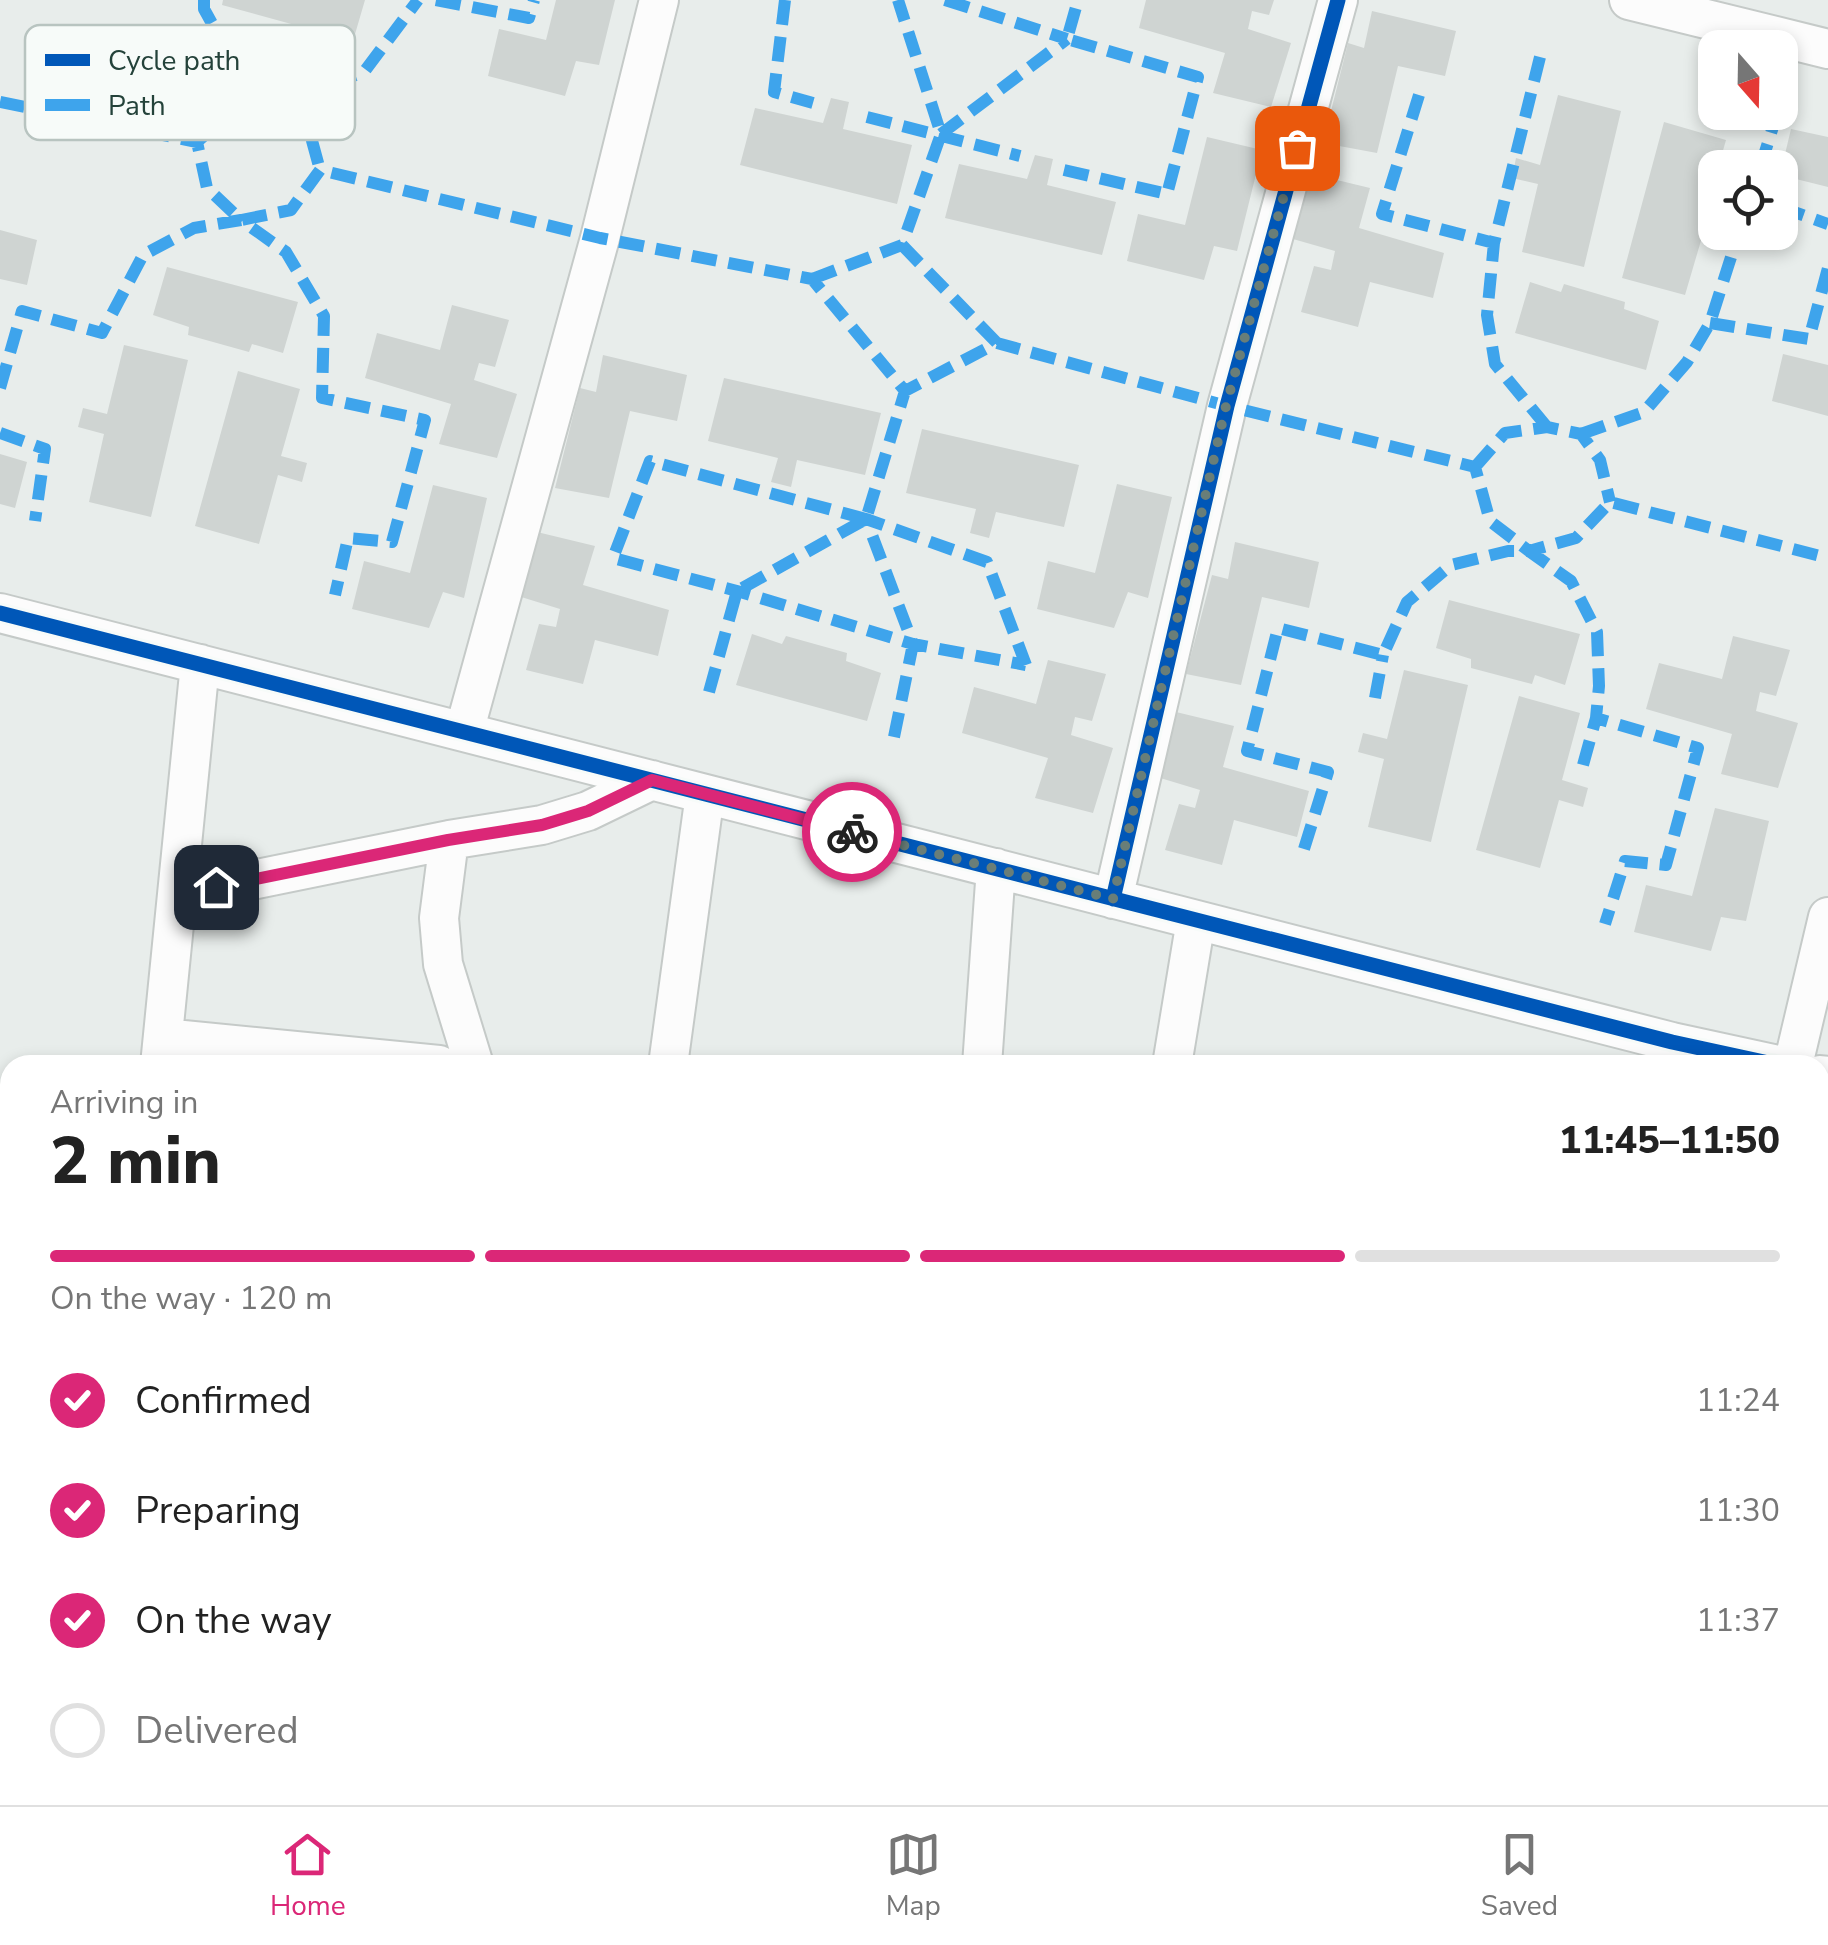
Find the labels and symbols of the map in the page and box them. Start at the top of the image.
legend [25,25,355,140]
north arrow [1698,30,1798,130]
text: Cycle path [108,42,240,80]
text: Path [108,87,166,125]
pin [1255,106,1340,191]
courier [802,782,902,882]
pin [174,845,259,930]

